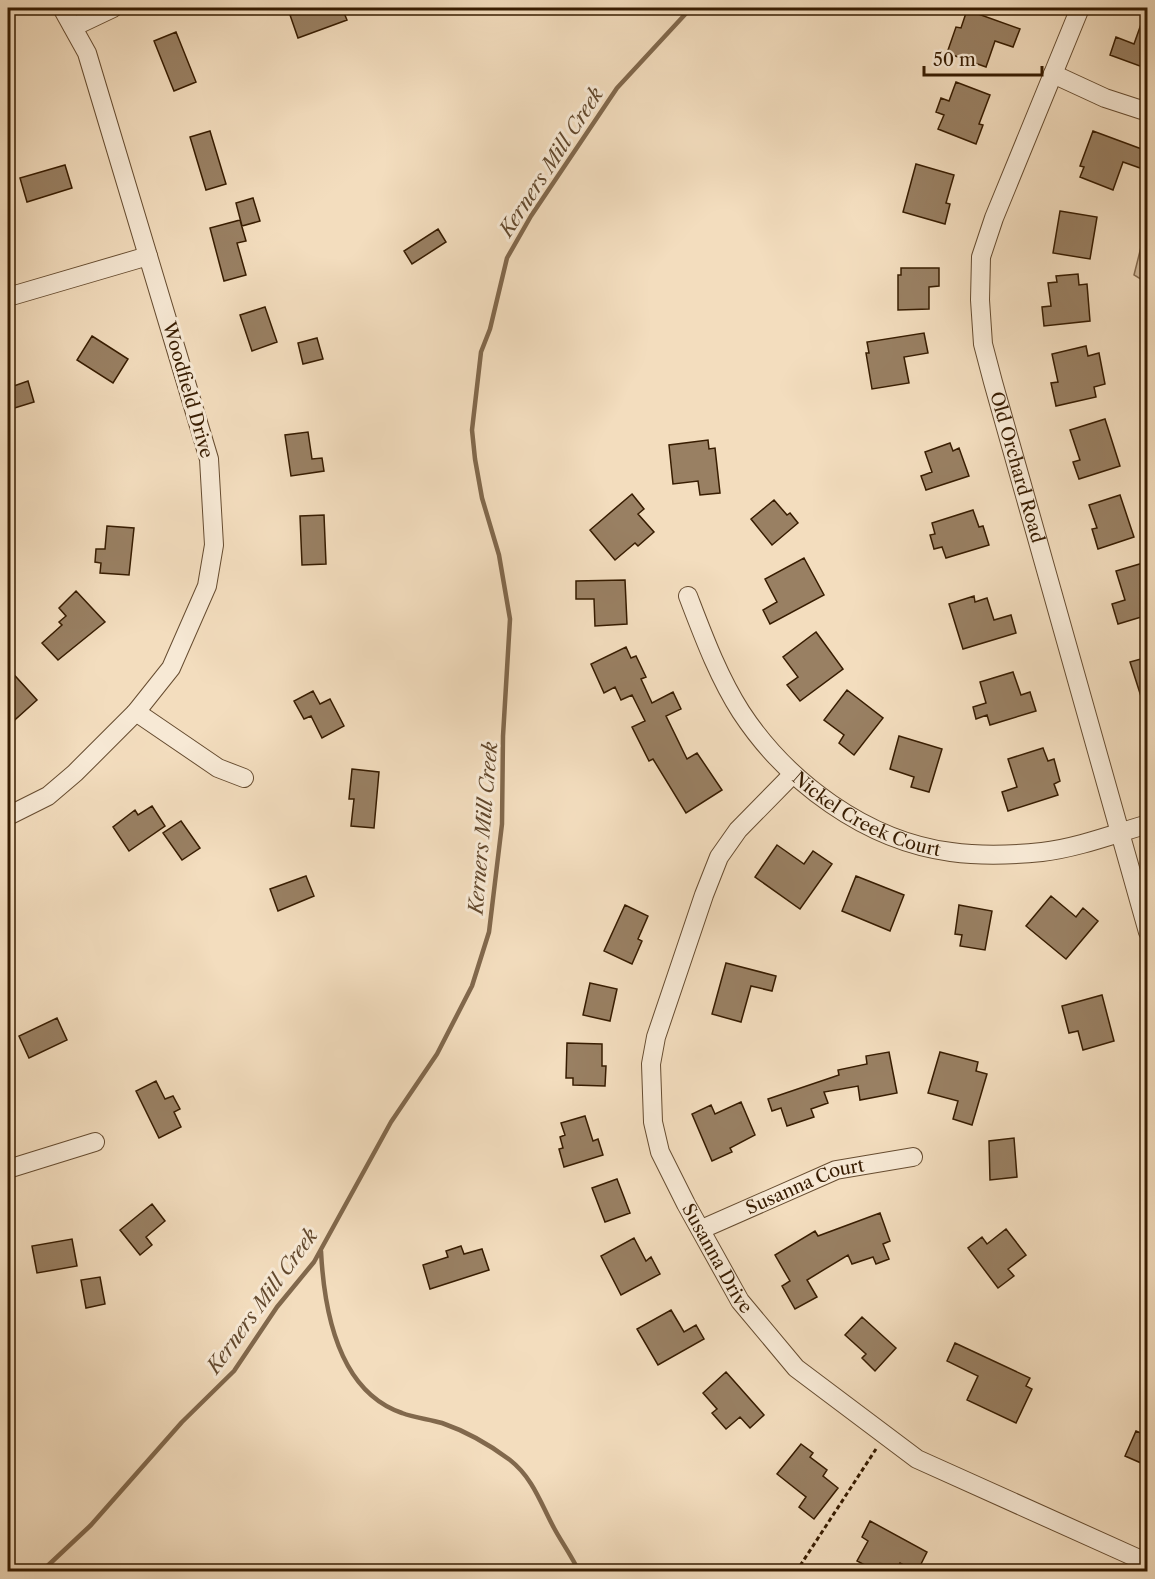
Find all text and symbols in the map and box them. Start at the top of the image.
scale bar [924,39,1042,77]
text: 50 m [933,49,976,71]
water label: Kerners Mill Creek [493,82,608,243]
street label: Woodfield Drive [158,318,218,461]
street label: Old Orchard Road [985,389,1049,545]
water label: Kerners Mill Creek [463,740,503,917]
street label: Nickel Creek Court [788,767,943,861]
street label: Susanna Court [742,1154,867,1219]
street label: Susanna Drive [677,1200,757,1318]
water label: Kerners Mill Creek [200,1223,323,1380]

